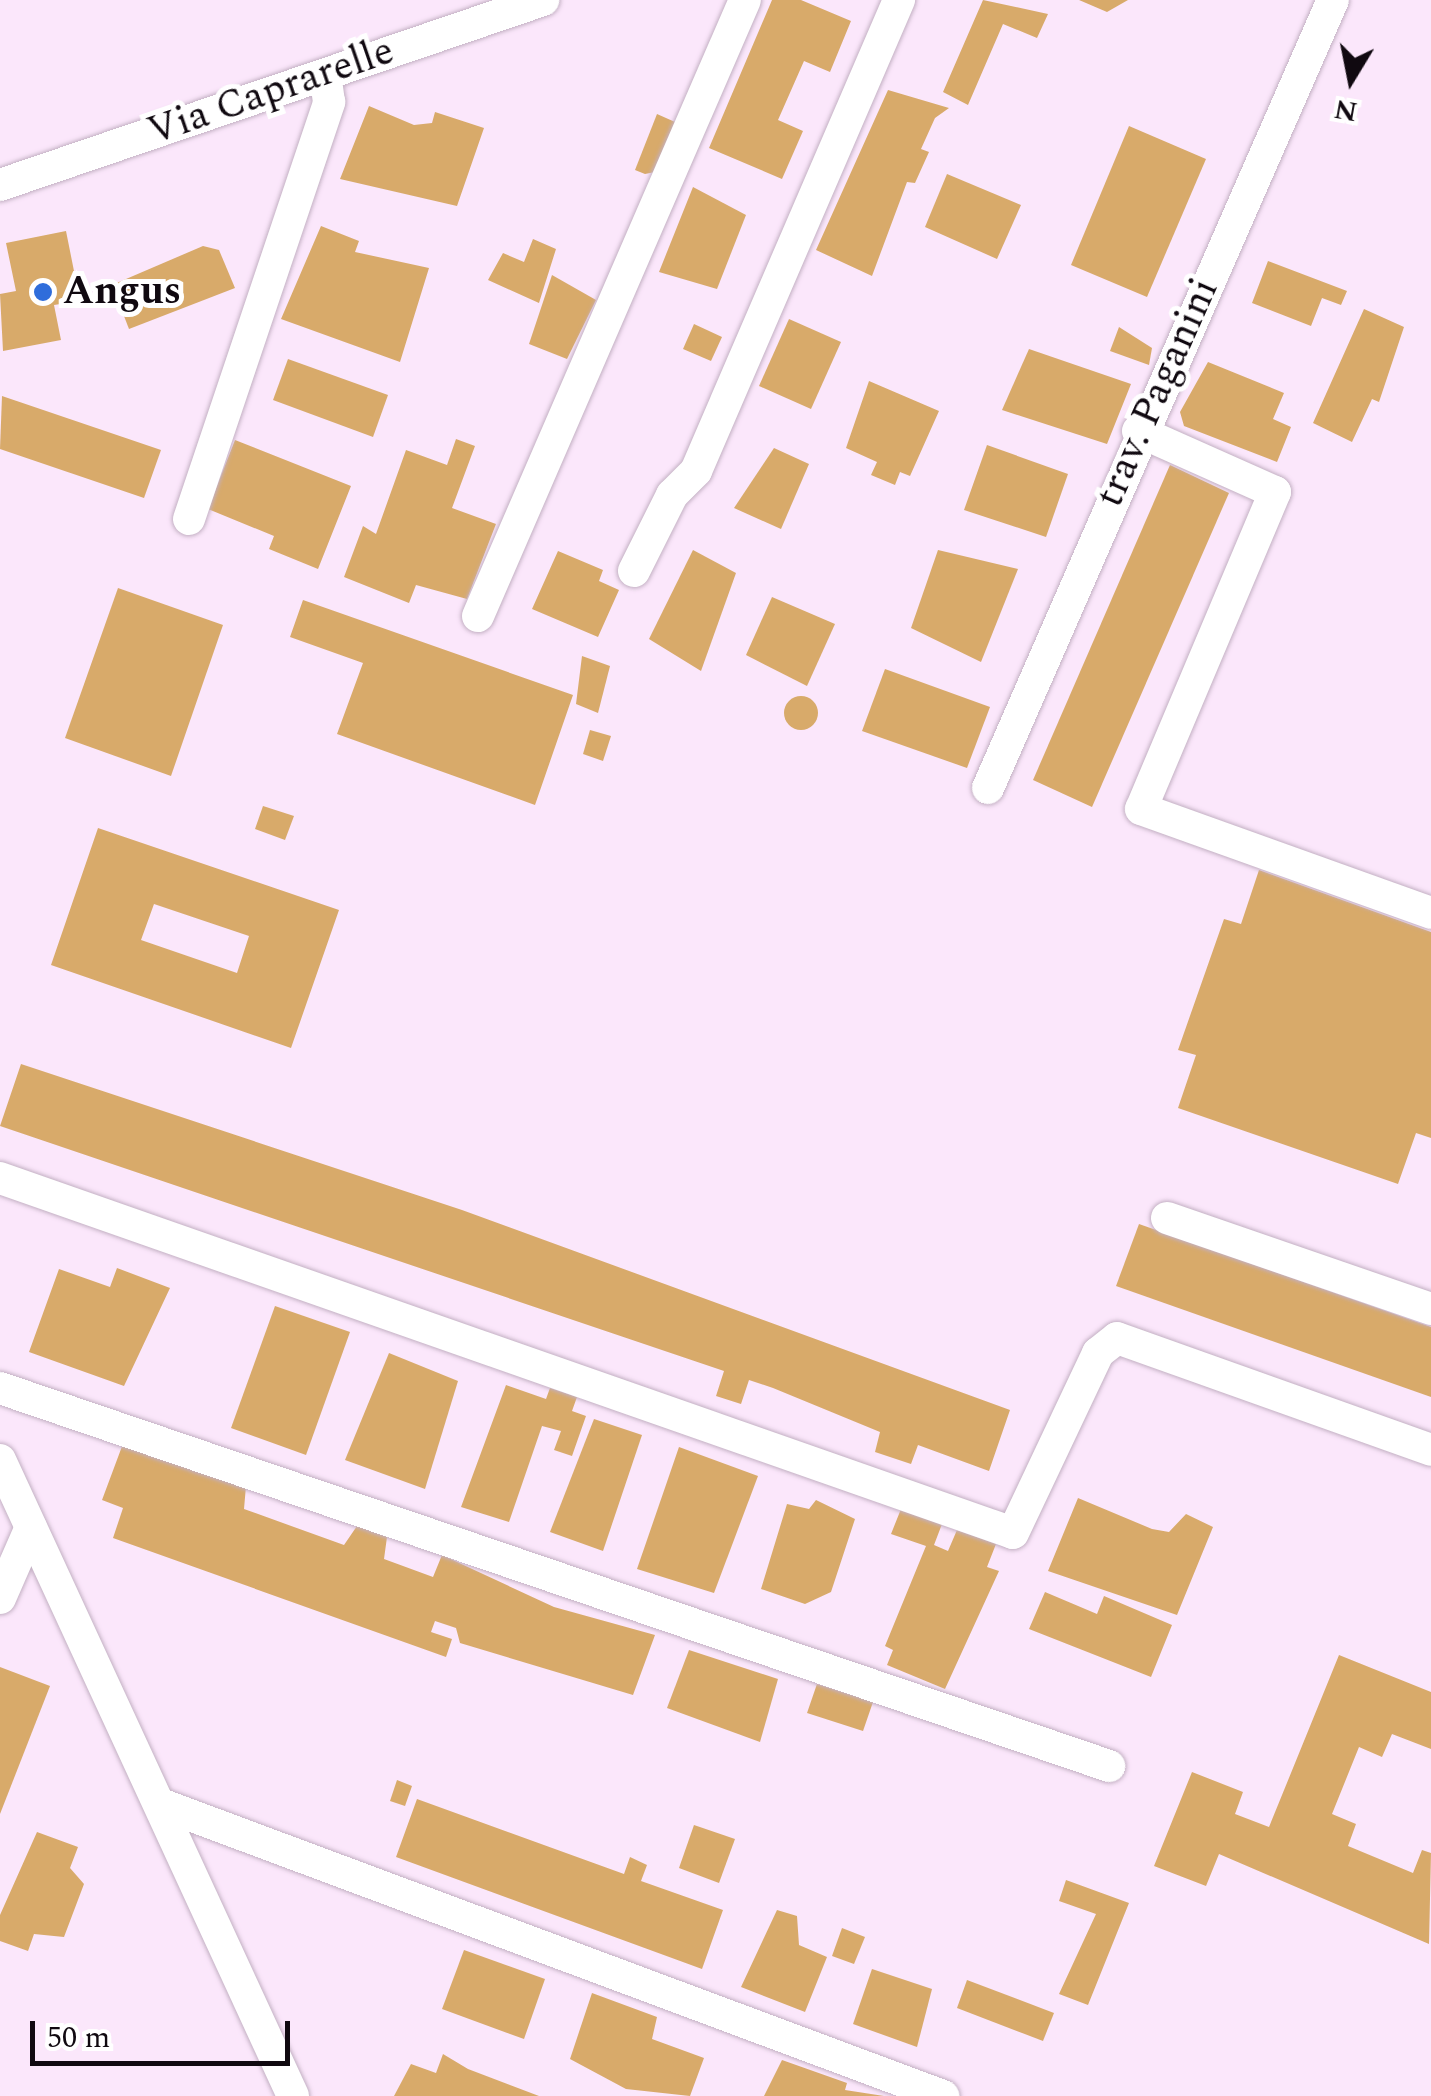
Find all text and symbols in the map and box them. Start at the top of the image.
street label: Via Caprarelle [142,27,400,157]
north arrow [1301,30,1401,130]
text: N [1331,87,1361,133]
place label: Angus [63,268,181,316]
street label: trav. Paganini [1086,271,1230,515]
marker: Angus [32,281,54,303]
scale bar [35,2001,295,2063]
text: 50 m [47,2015,110,2061]

